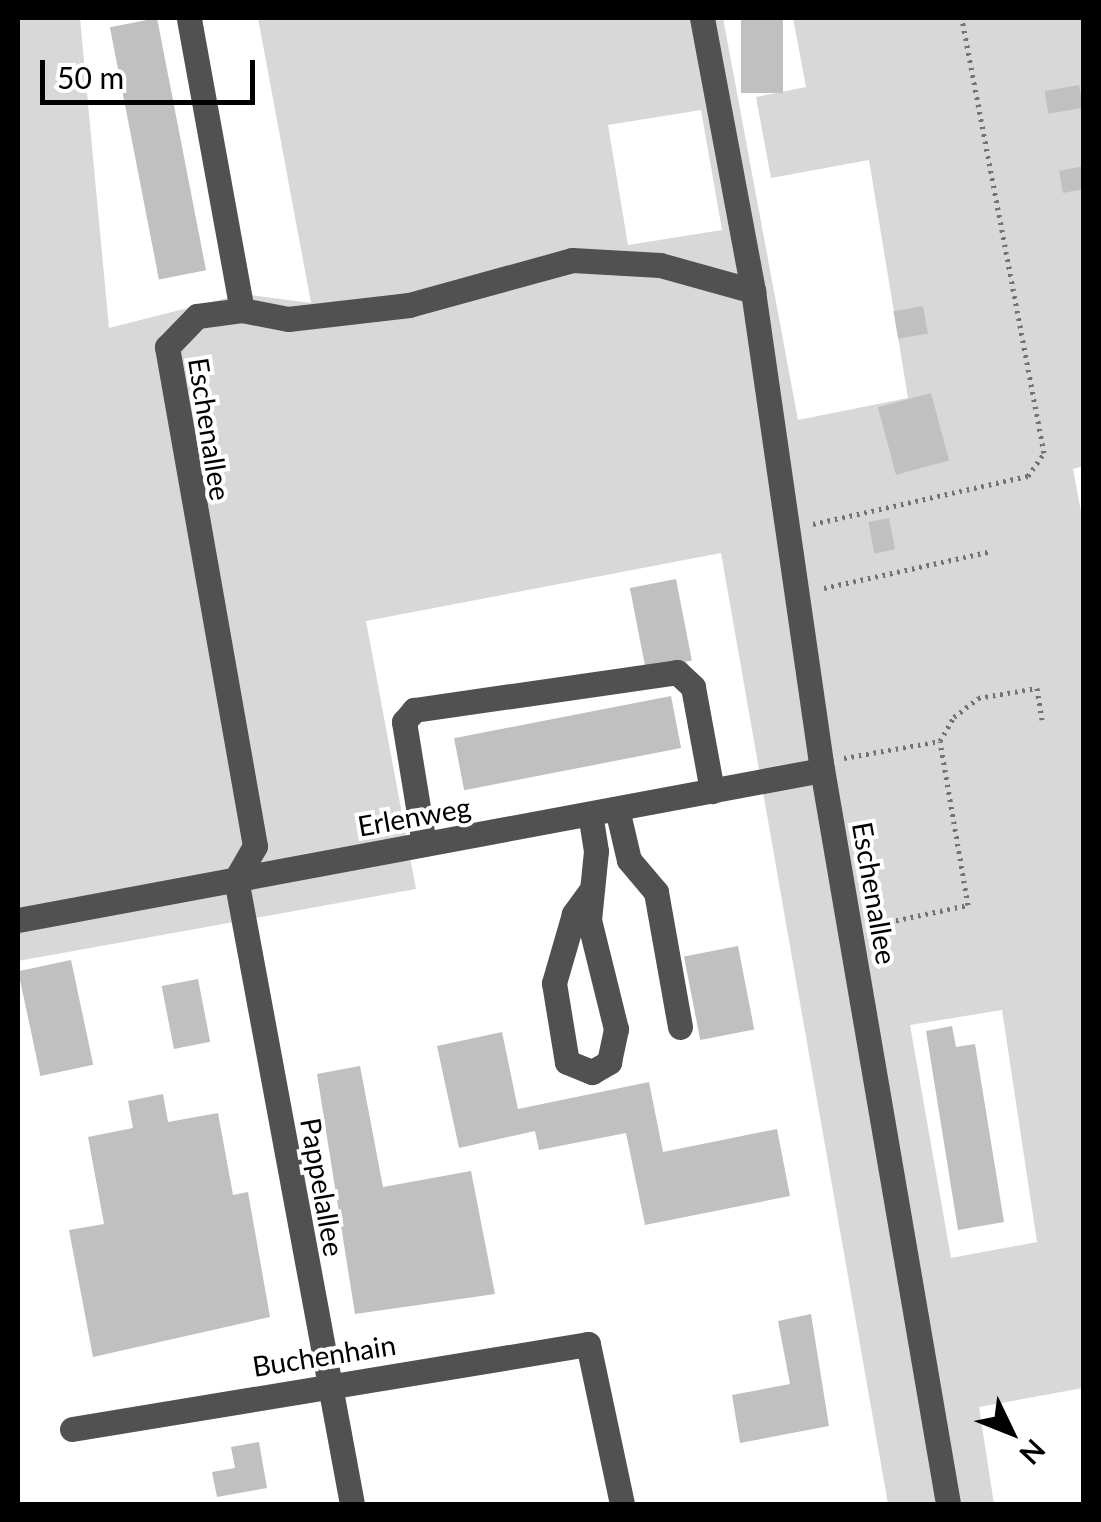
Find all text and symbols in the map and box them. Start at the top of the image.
scale bar [45,40,260,102]
text: 50 m [57,59,124,95]
street label: Eschenallee [182,355,238,503]
street label: Erlenweg [355,790,473,842]
street label: Eschenallee [846,819,904,967]
street label: Pappelallee [294,1115,352,1259]
street label: Buchenhain [250,1327,398,1383]
north arrow [961,1382,1061,1482]
text: N [1013,1433,1053,1472]

